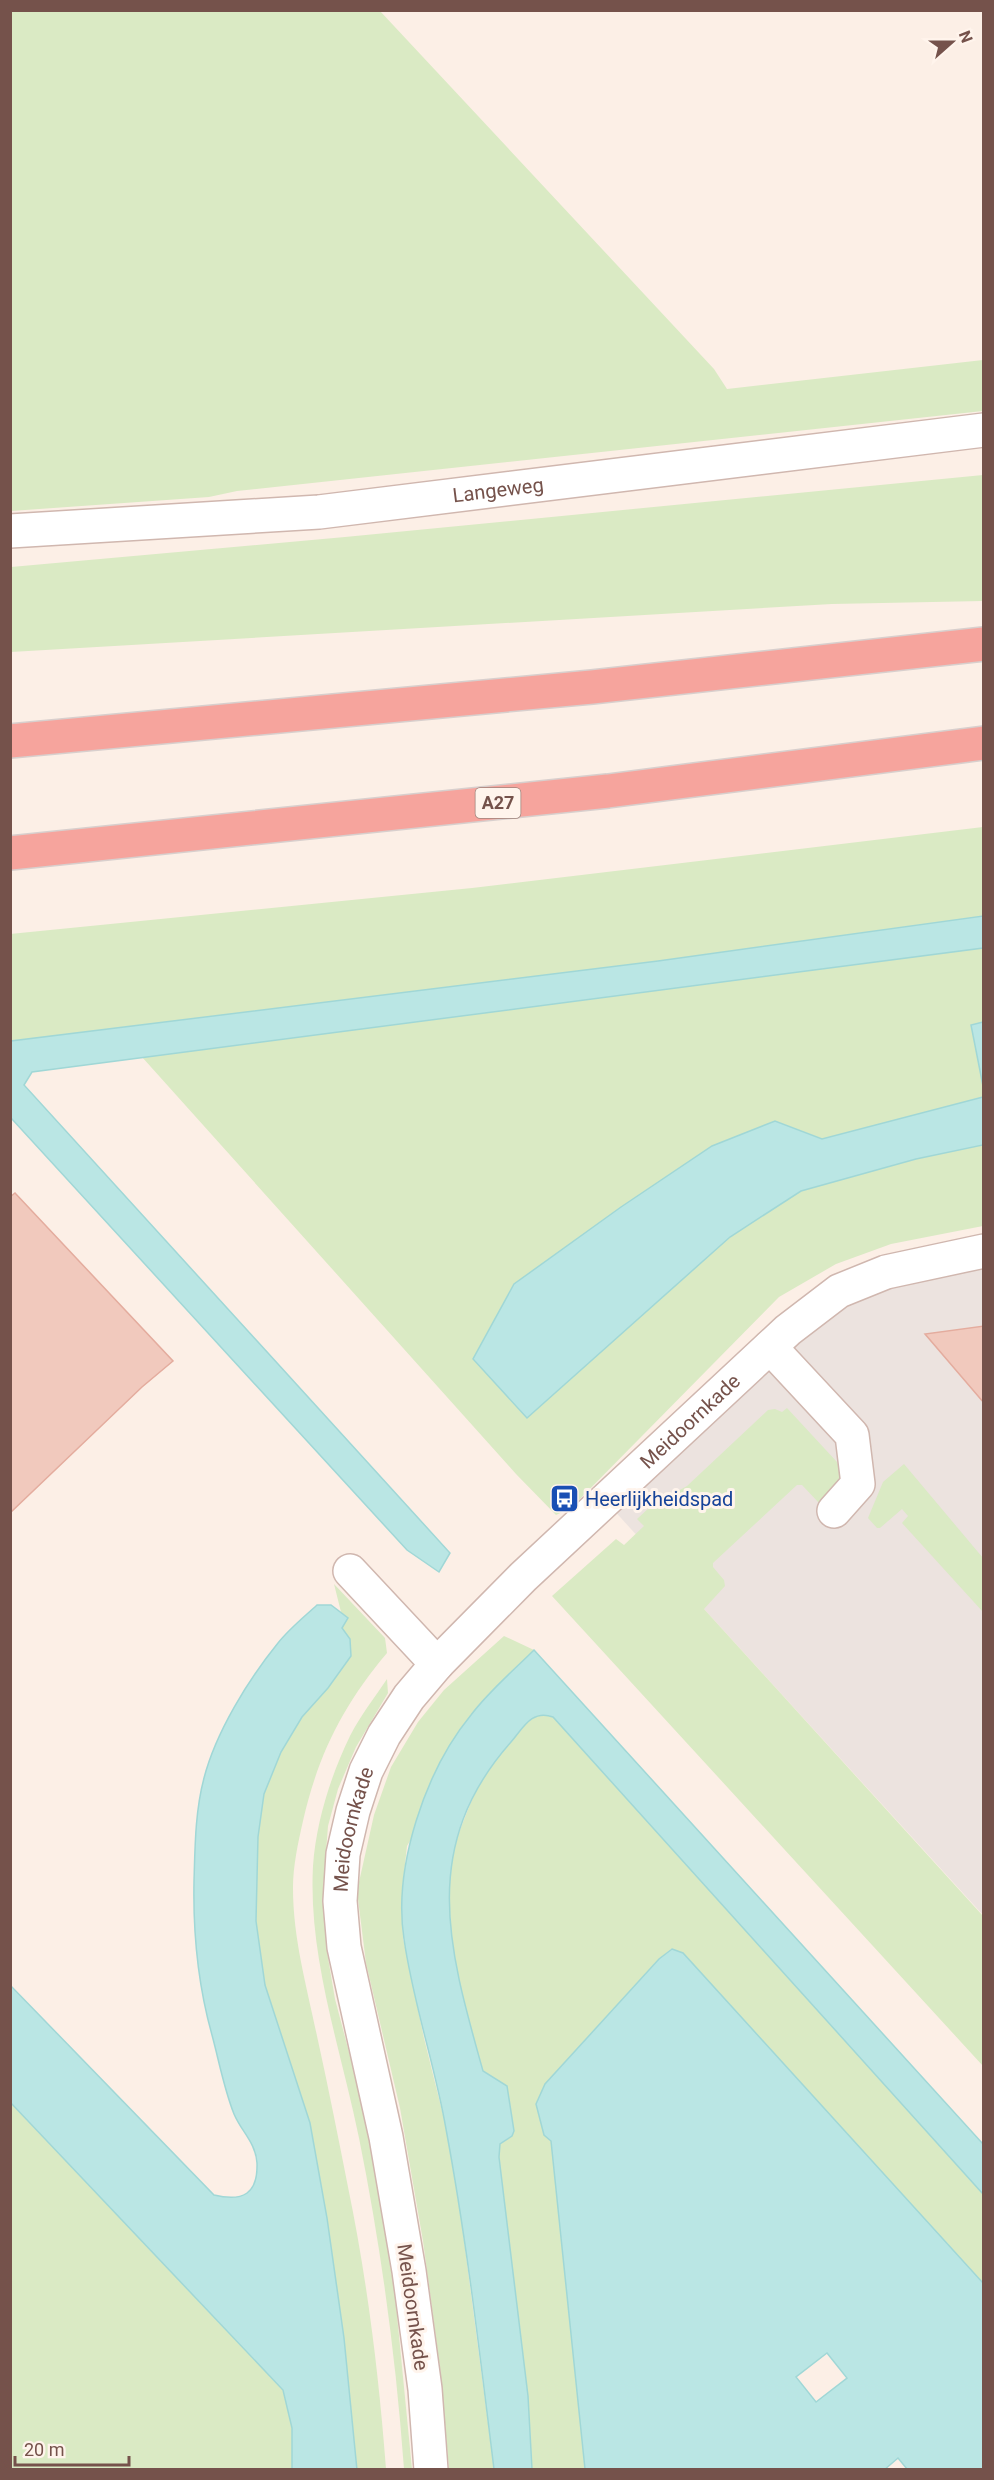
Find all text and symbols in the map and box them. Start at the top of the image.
north arrow [922,12,982,72]
text: N [955,28,976,45]
street label: Langeweg [451,472,545,507]
road number: A27 [476,788,520,818]
street label: Meidoornkade [635,1369,745,1474]
bus stop icon: Heerlijkheidspad [548,1483,580,1515]
place label: Heerlijkheidspad [585,1487,733,1511]
street label: Meidoornkade [329,1764,379,1893]
street label: Meidoornkade [392,2242,434,2372]
scale bar [15,2429,129,2467]
text: 20 m [24,2439,64,2460]

